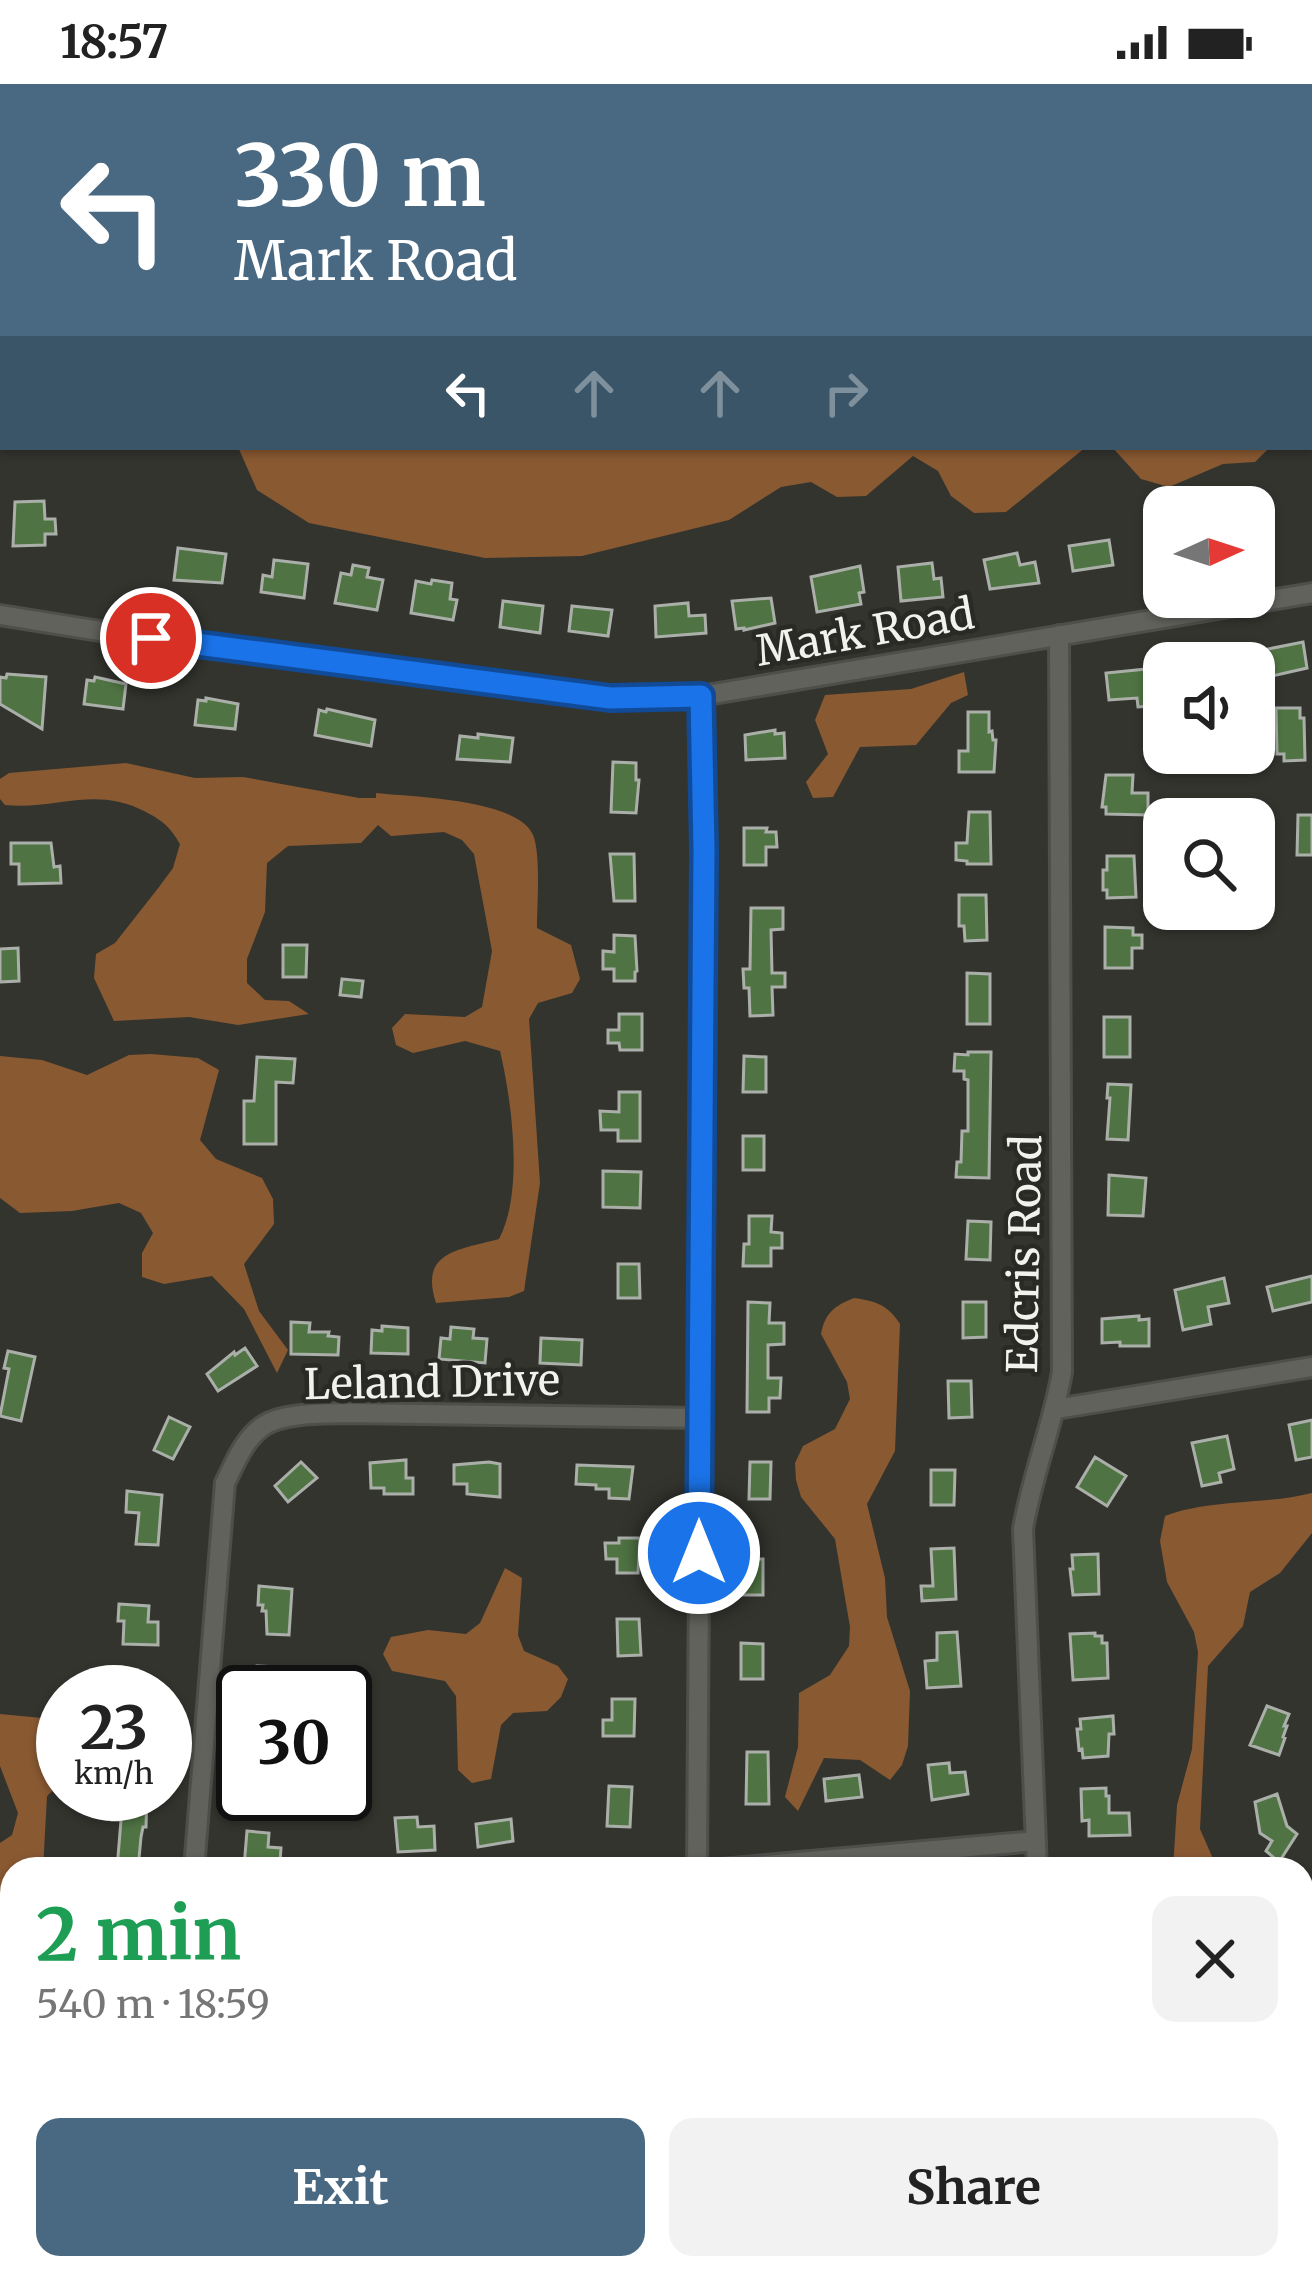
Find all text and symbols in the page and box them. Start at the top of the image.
text: 18:57 [60,14,168,70]
text: 330 m [234,123,486,229]
icon: left [36,132,192,288]
text: Mark Road [234,227,517,295]
icon: left [435,360,501,426]
icon: ahead [561,360,627,426]
icon: ahead [687,360,753,426]
icon: right [813,360,879,426]
north arrow [1143,486,1275,618]
map controls [1143,486,1275,930]
pin [100,587,202,689]
street label: Mark Road [752,587,978,677]
icon: arrive [118,605,184,671]
button: sound [1143,642,1275,774]
button: search [1143,798,1275,930]
street label: Edcris Road [996,1134,1052,1374]
street label: Leland Drive [304,1354,560,1410]
position arrow [636,1490,762,1616]
speed limit sign: 30 [216,1665,372,1821]
text: 23 [80,1690,148,1765]
text: km/h [74,1754,154,1792]
text: 2 min [36,1889,241,1980]
button: close [1152,1896,1278,2022]
text: 540 m · 18:59 [36,1980,270,2029]
button: Exit [36,2118,645,2256]
button: Share [669,2118,1278,2256]

